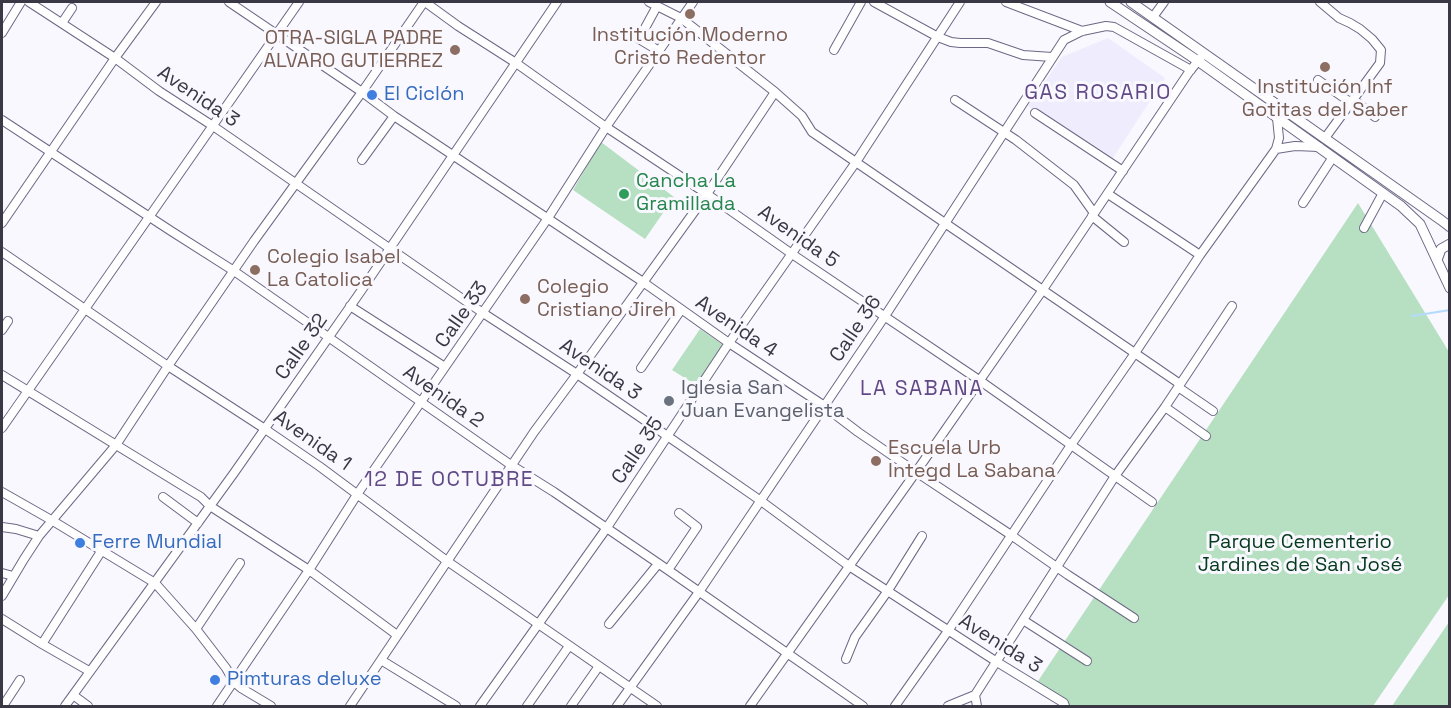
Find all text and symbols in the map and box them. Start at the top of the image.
marker: Institución Moderno Cristo Redentor [683,7,697,21]
place label: Institución Moderno Cristo Redentor [592,24,788,71]
place label: OTRA-SIGLA PADRE ALVARO GUTIERREZ [264,27,443,74]
marker: OTRA-SIGLA PADRE ALVARO GUTIERREZ [448,43,462,57]
marker: Institución Inf Gotitas del Saber [1318,60,1332,74]
street label: Avenida 3 [153,61,243,133]
place label: Institución Inf Gotitas del Saber [1242,76,1408,123]
district label: GAS ROSARIO [1024,80,1172,106]
place label: El Ciclón [384,83,465,107]
marker: El Ciclón [365,88,379,102]
place label: Cancha La Gramillada [636,170,736,217]
marker: Cancha La Gramillada [617,187,631,201]
street label: Avenida 5 [753,200,843,274]
place label: Colegio Isabel La Catolica [267,246,401,293]
marker: Colegio Isabel La Catolica [248,263,262,277]
place label: Colegio Cristiano Jireh [537,276,676,323]
street label: Calle 33 [431,277,493,353]
street label: Avenida 4 [690,291,782,363]
street label: Calle 36 [825,291,887,367]
marker: Colegio Cristiano Jireh [518,292,532,306]
street label: Calle 32 [271,309,333,385]
street label: Avenida 3 [555,334,645,406]
street label: Avenida 2 [398,360,488,434]
district label: LA SABANA [860,376,984,402]
place label: Iglesia San Juan Evangelista [681,377,844,424]
marker: Iglesia San Juan Evangelista [662,394,676,408]
street label: Avenida 1 [268,406,356,476]
street label: Calle 35 [607,413,669,489]
place label: Escuela Urb Integd La Sabana [888,437,1056,484]
marker: Escuela Urb Integd La Sabana [869,454,883,468]
district label: 12 DE OCTUBRE [364,467,534,493]
place label: Ferre Mundial [92,531,222,555]
park label: Parque Cementerio Jardines de San José [1198,531,1402,578]
marker: Ferre Mundial [73,536,87,550]
street label: Avenida 3 [954,609,1046,679]
place label: Pimturas deluxe [227,668,381,692]
marker: Pimturas deluxe [208,673,222,687]

